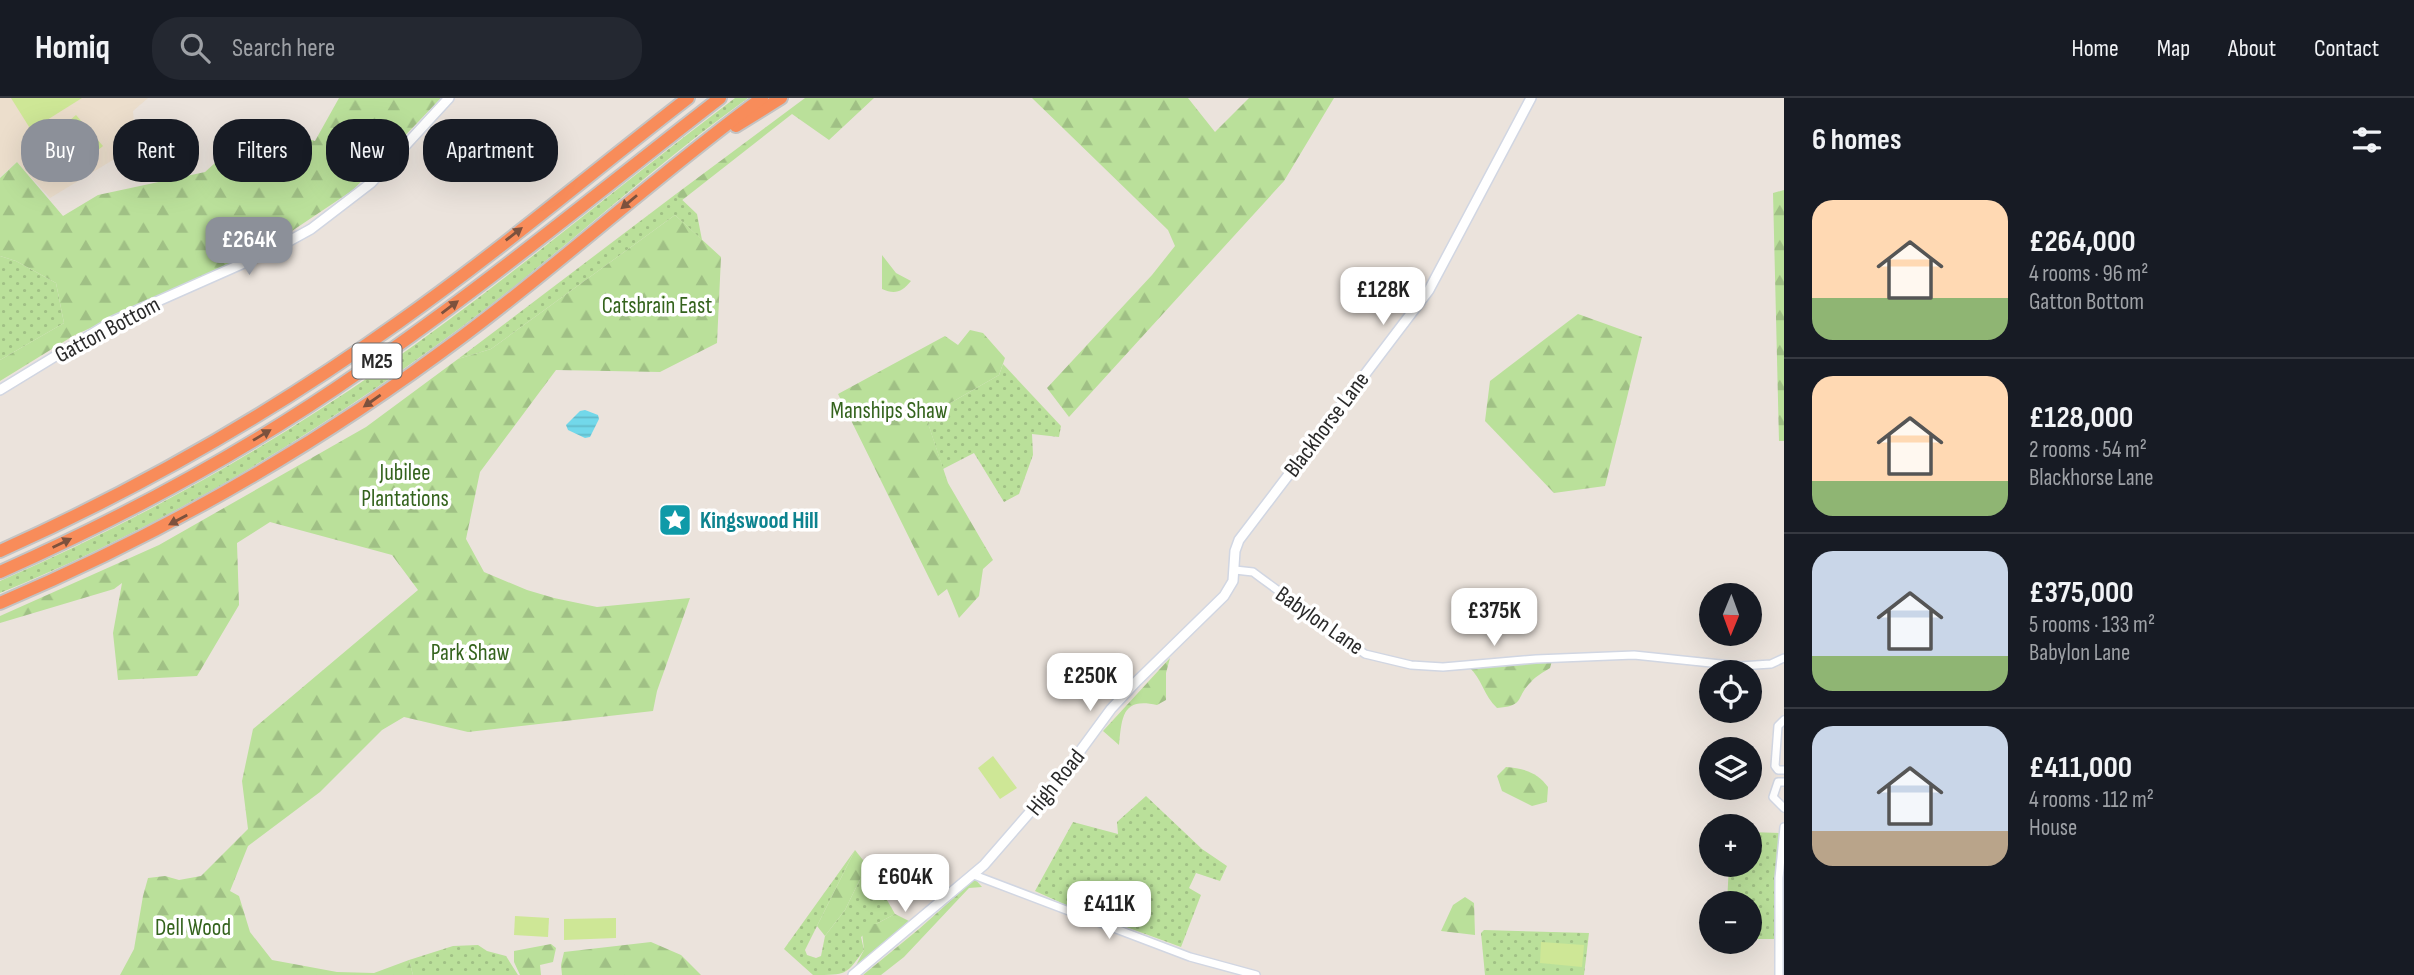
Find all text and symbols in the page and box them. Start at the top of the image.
search box [152,17,642,80]
text: Homiq [35,28,110,68]
icon: search [176,29,214,67]
text: Search here [232,33,335,64]
text: Home [2071,34,2119,63]
text: Map [2157,34,2190,63]
text: About [2228,34,2276,63]
text: Contact [2314,34,2379,63]
chip: Buy [21,119,99,182]
chip: Rent [113,119,199,182]
chip: Filters [213,119,312,182]
chip: New [326,119,409,182]
chip: Apartment [423,119,558,182]
icon: filters [2348,121,2386,159]
text: 6 homes [1812,122,1901,158]
one-way arrow [621,195,639,210]
pin: £264K [200,218,298,277]
text: £264,000 [2029,224,2135,260]
text: £264K [222,226,276,254]
one-way arrow [505,226,523,241]
icon: home [1868,228,1952,312]
text: 4 rooms · 96 m² [2029,260,2148,288]
pin: £128K [1334,268,1432,327]
text: £128K [1356,276,1410,304]
text: Gatton Bottom [2029,288,2144,316]
street label: Gatton Bottom [50,291,165,369]
park label: Catsbrain East [602,292,712,320]
one-way arrow [441,301,459,315]
road number: M25 [352,344,402,378]
street label: Blackhorse Lane [1278,366,1375,483]
one-way arrow [363,394,381,408]
park label: Manships Shaw [830,397,948,425]
text: £128,000 [2029,400,2133,436]
icon: home [1868,404,1952,488]
one-way arrow [253,429,272,442]
text: 2 rooms · 54 m² [2029,436,2147,464]
park label: Jubilee Plantations [361,459,449,513]
text: Blackhorse Lane [2029,464,2154,492]
place icon: Kingswood Hill [656,501,694,539]
place label: Kingswood Hill [700,507,818,535]
one-way arrow [168,514,188,526]
one-way arrow [52,538,72,549]
text: £375,000 [2029,575,2134,611]
icon: home [1868,579,1952,663]
street label: Babylon Lane [1270,580,1369,661]
north arrow [1699,583,1762,646]
map controls [1699,583,1762,954]
pin: £375K [1445,588,1543,648]
text: £375K [1467,597,1521,625]
text: 5 rooms · 133 m² [2029,611,2155,639]
park label: Park Shaw [431,639,509,667]
text: Babylon Lane [2029,639,2130,667]
pin: £250K [1041,654,1139,713]
button: locate [1699,660,1762,723]
text: £250K [1063,662,1117,690]
button: layers [1699,737,1762,800]
street label: High Road [1021,744,1091,821]
text: £411,000 [2029,750,2132,786]
icon: home [1868,754,1952,838]
text: 4 rooms · 112 m² [2029,786,2154,814]
button: + [1699,814,1762,877]
text: House [2029,814,2077,842]
pin: £604K [856,854,954,914]
text: £604K [877,863,933,891]
pin: £411K [1060,882,1158,941]
text: £411K [1083,890,1135,918]
button: − [1699,891,1762,954]
park label: Dell Wood [155,914,231,942]

